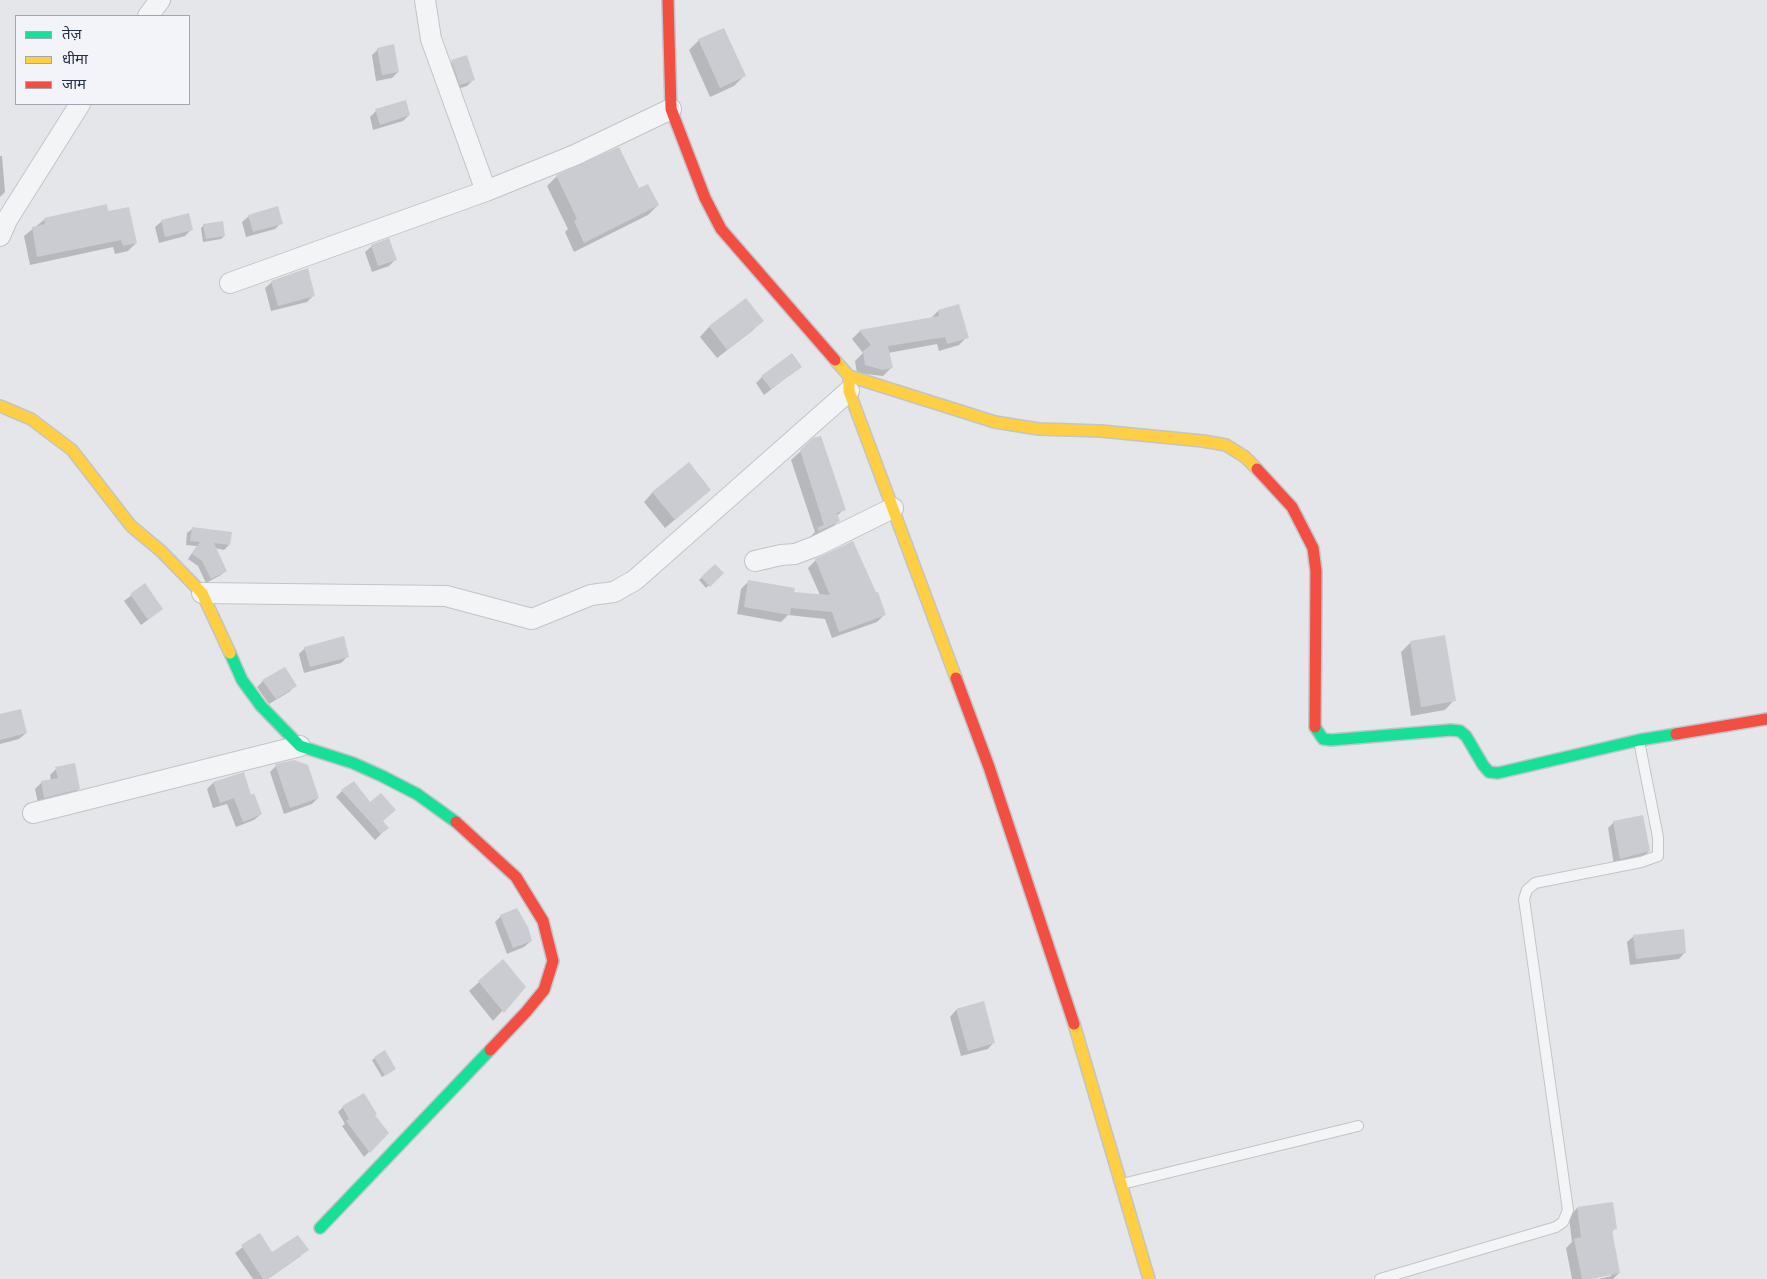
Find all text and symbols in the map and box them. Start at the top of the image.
legend [15,15,190,105]
text: तेज़ [62,25,82,43]
text: धीमा [62,50,88,68]
text: जाम [62,75,86,93]

